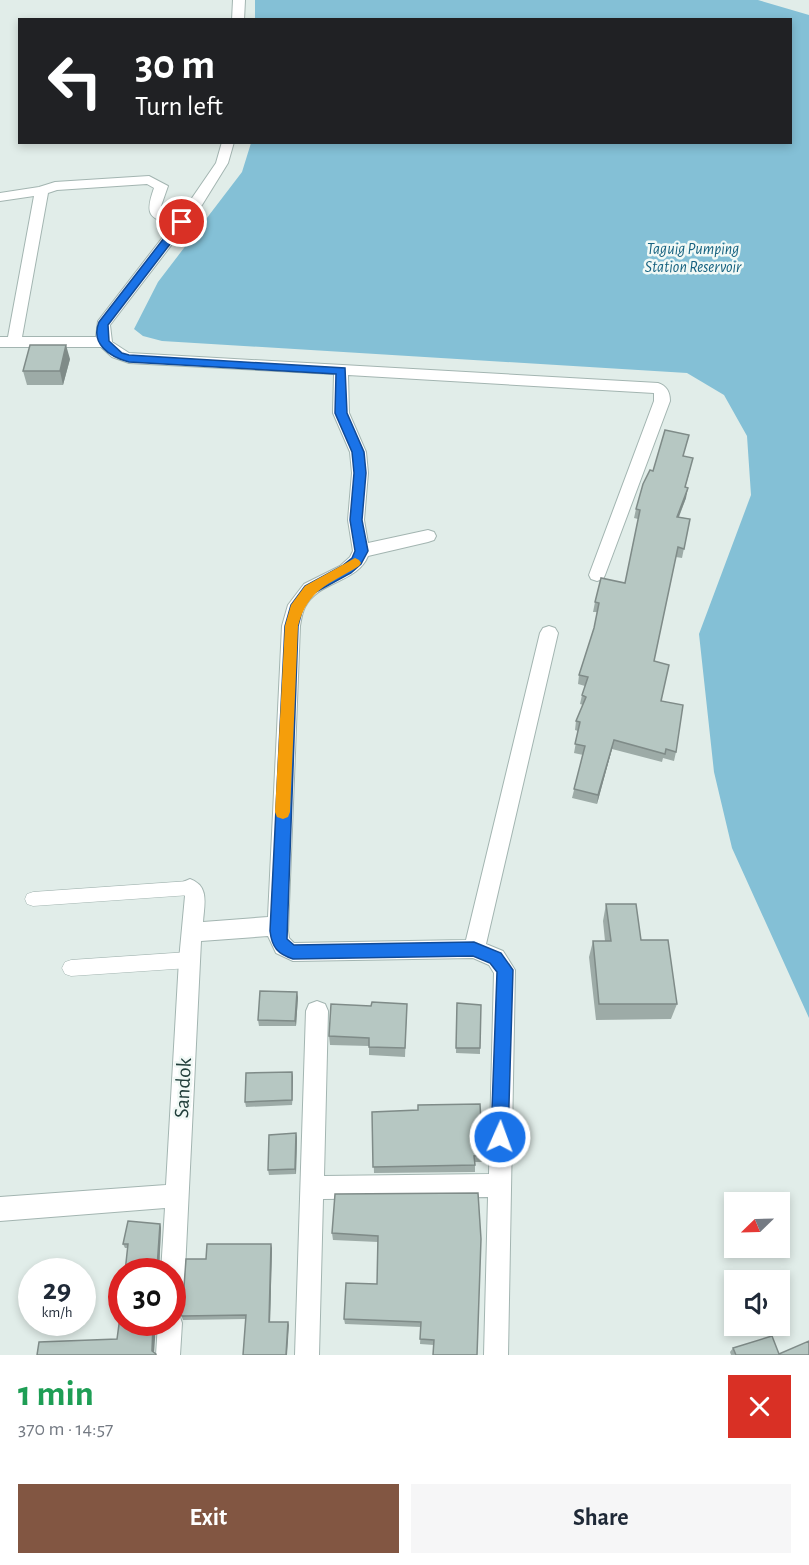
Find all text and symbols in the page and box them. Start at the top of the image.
icon: left [36,42,114,120]
text: 30 m [135,44,215,86]
text: Turn left [135,93,223,120]
pin [156,196,207,247]
icon: arrive [165,205,198,238]
water label: Taguig Pumping Station Reservoir [645,241,742,275]
street label: Sandok [171,1057,195,1119]
position arrow [468,1105,532,1169]
north arrow [724,1192,790,1258]
map controls [724,1192,790,1336]
speed limit sign: 30 [108,1258,186,1336]
button: sound [724,1270,790,1336]
text: 29 [43,1275,71,1305]
text: km/h [42,1305,72,1320]
button: close [728,1375,791,1438]
text: 1 min [18,1376,94,1412]
text: 370 m · 14:57 [18,1419,113,1439]
button: Exit [18,1484,399,1553]
button: Share [411,1484,791,1553]

